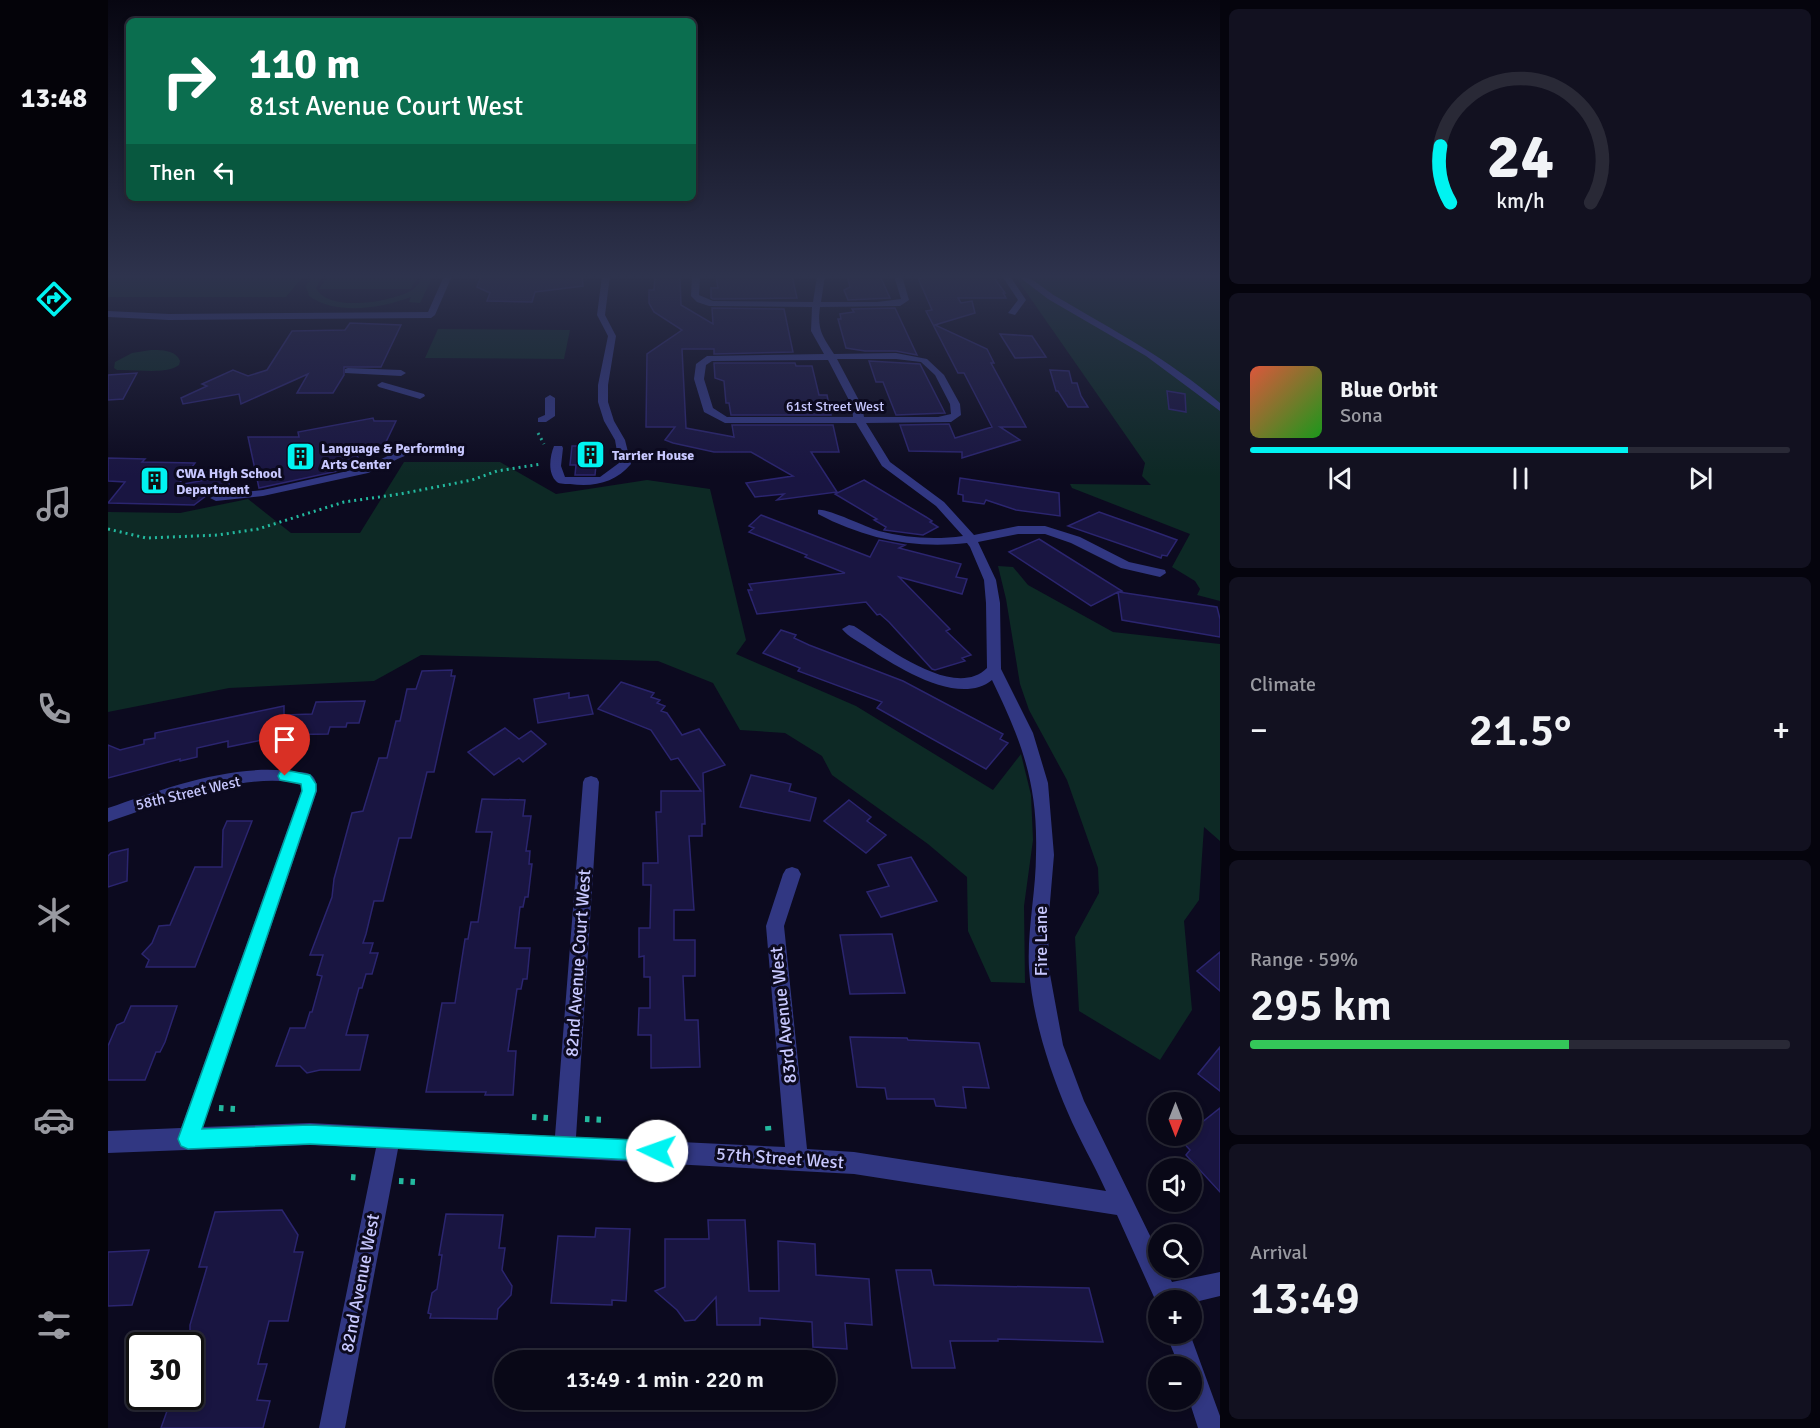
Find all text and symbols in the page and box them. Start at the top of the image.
text: 110 m [249,39,360,90]
icon: right [150,42,228,120]
text: 13:48 [21,82,87,115]
text: 81st Avenue Court West [249,90,523,123]
text: 24 [1486,119,1554,196]
icon: left [208,156,241,189]
text: Then [150,159,196,186]
text: km/h [1496,189,1544,215]
icon: directions [33,278,75,320]
text: Blue Orbit [1340,376,1438,403]
street label: 61st Street West [786,398,884,415]
text: Sona [1340,403,1383,428]
building icon: Tarrier House [575,439,607,471]
building icon: Language & Performing Arts Center [284,440,316,472]
place label: Language & Performing Arts Center [321,440,465,473]
place label: Tarrier House [612,447,694,464]
icon: previous [1324,462,1357,495]
icon: pause [1504,462,1537,495]
icon: next [1684,462,1717,495]
building icon: CWA High School Department [139,465,171,497]
place label: CWA High School Department [176,465,282,498]
icon: music [33,483,75,525]
text: Climate [1250,672,1316,697]
icon: phone [33,688,75,730]
text: 21.5° [1469,703,1571,758]
text: − [1250,710,1268,751]
text: + [1772,710,1790,751]
pin [259,714,310,776]
icon: arrive [268,723,301,756]
street label: 58th Street West [134,772,242,814]
street label: 82nd Avenue Court West [560,868,596,1058]
icon: climate [33,894,75,936]
street label: Fire Lane [1030,906,1052,976]
street label: 83rd Avenue West [765,946,801,1084]
text: Range · 59% [1250,947,1358,972]
text: 295 km [1250,978,1392,1033]
north arrow [1148,1092,1202,1146]
map controls [1148,1092,1202,1410]
icon: car [33,1099,75,1141]
position arrow [625,1119,689,1183]
street label: 57th Street West [715,1143,845,1173]
button: sound [1148,1158,1202,1212]
street label: 82nd Avenue West [336,1212,384,1354]
button: search [1148,1224,1202,1278]
text: Arrival [1250,1240,1308,1265]
text: 13:49 [1250,1271,1360,1326]
button: + [1148,1290,1202,1344]
icon: filters [33,1304,75,1346]
speed limit sign: 30 [126,1332,204,1410]
button: − [1148,1356,1202,1410]
text: 13:49 · 1 min · 220 m [566,1366,764,1393]

